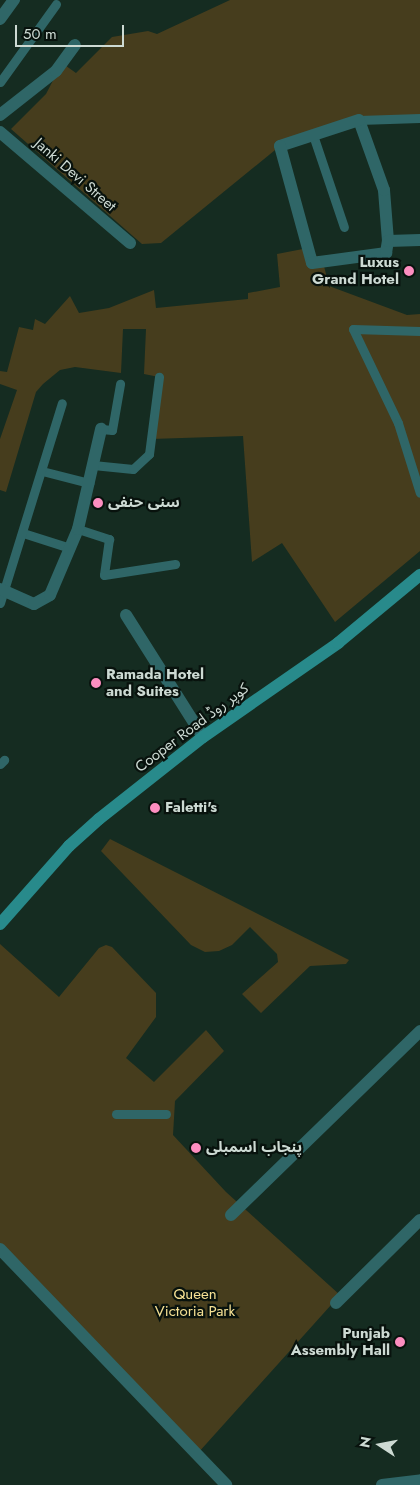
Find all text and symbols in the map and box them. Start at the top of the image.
scale bar [18,15,126,47]
text: 50 m [23,23,57,45]
street label: Janki Devi Street [31,135,119,215]
place label: Luxus Grand Hotel [312,253,399,288]
marker: Luxus Grand Hotel [403,265,415,277]
place label: سنی حنفی [108,494,180,512]
marker: سنی حنفی [92,497,104,509]
place label: Ramada Hotel and Suites [106,665,204,700]
marker: Ramada Hotel and Suites [90,677,102,689]
street label: Cooper Road کوپر روڈ [132,680,252,776]
place label: Faletti's [165,799,217,817]
marker: Faletti's [149,802,161,814]
place label: پنجاب اسمبلی [206,1139,302,1157]
marker: پنجاب اسمبلی [190,1142,202,1154]
park label: Queen Victoria Park [155,1285,235,1320]
place label: Punjab Assembly Hall [291,1324,390,1359]
marker: Punjab Assembly Hall [394,1336,406,1348]
north arrow [355,1420,405,1470]
text: N [354,1435,376,1450]

